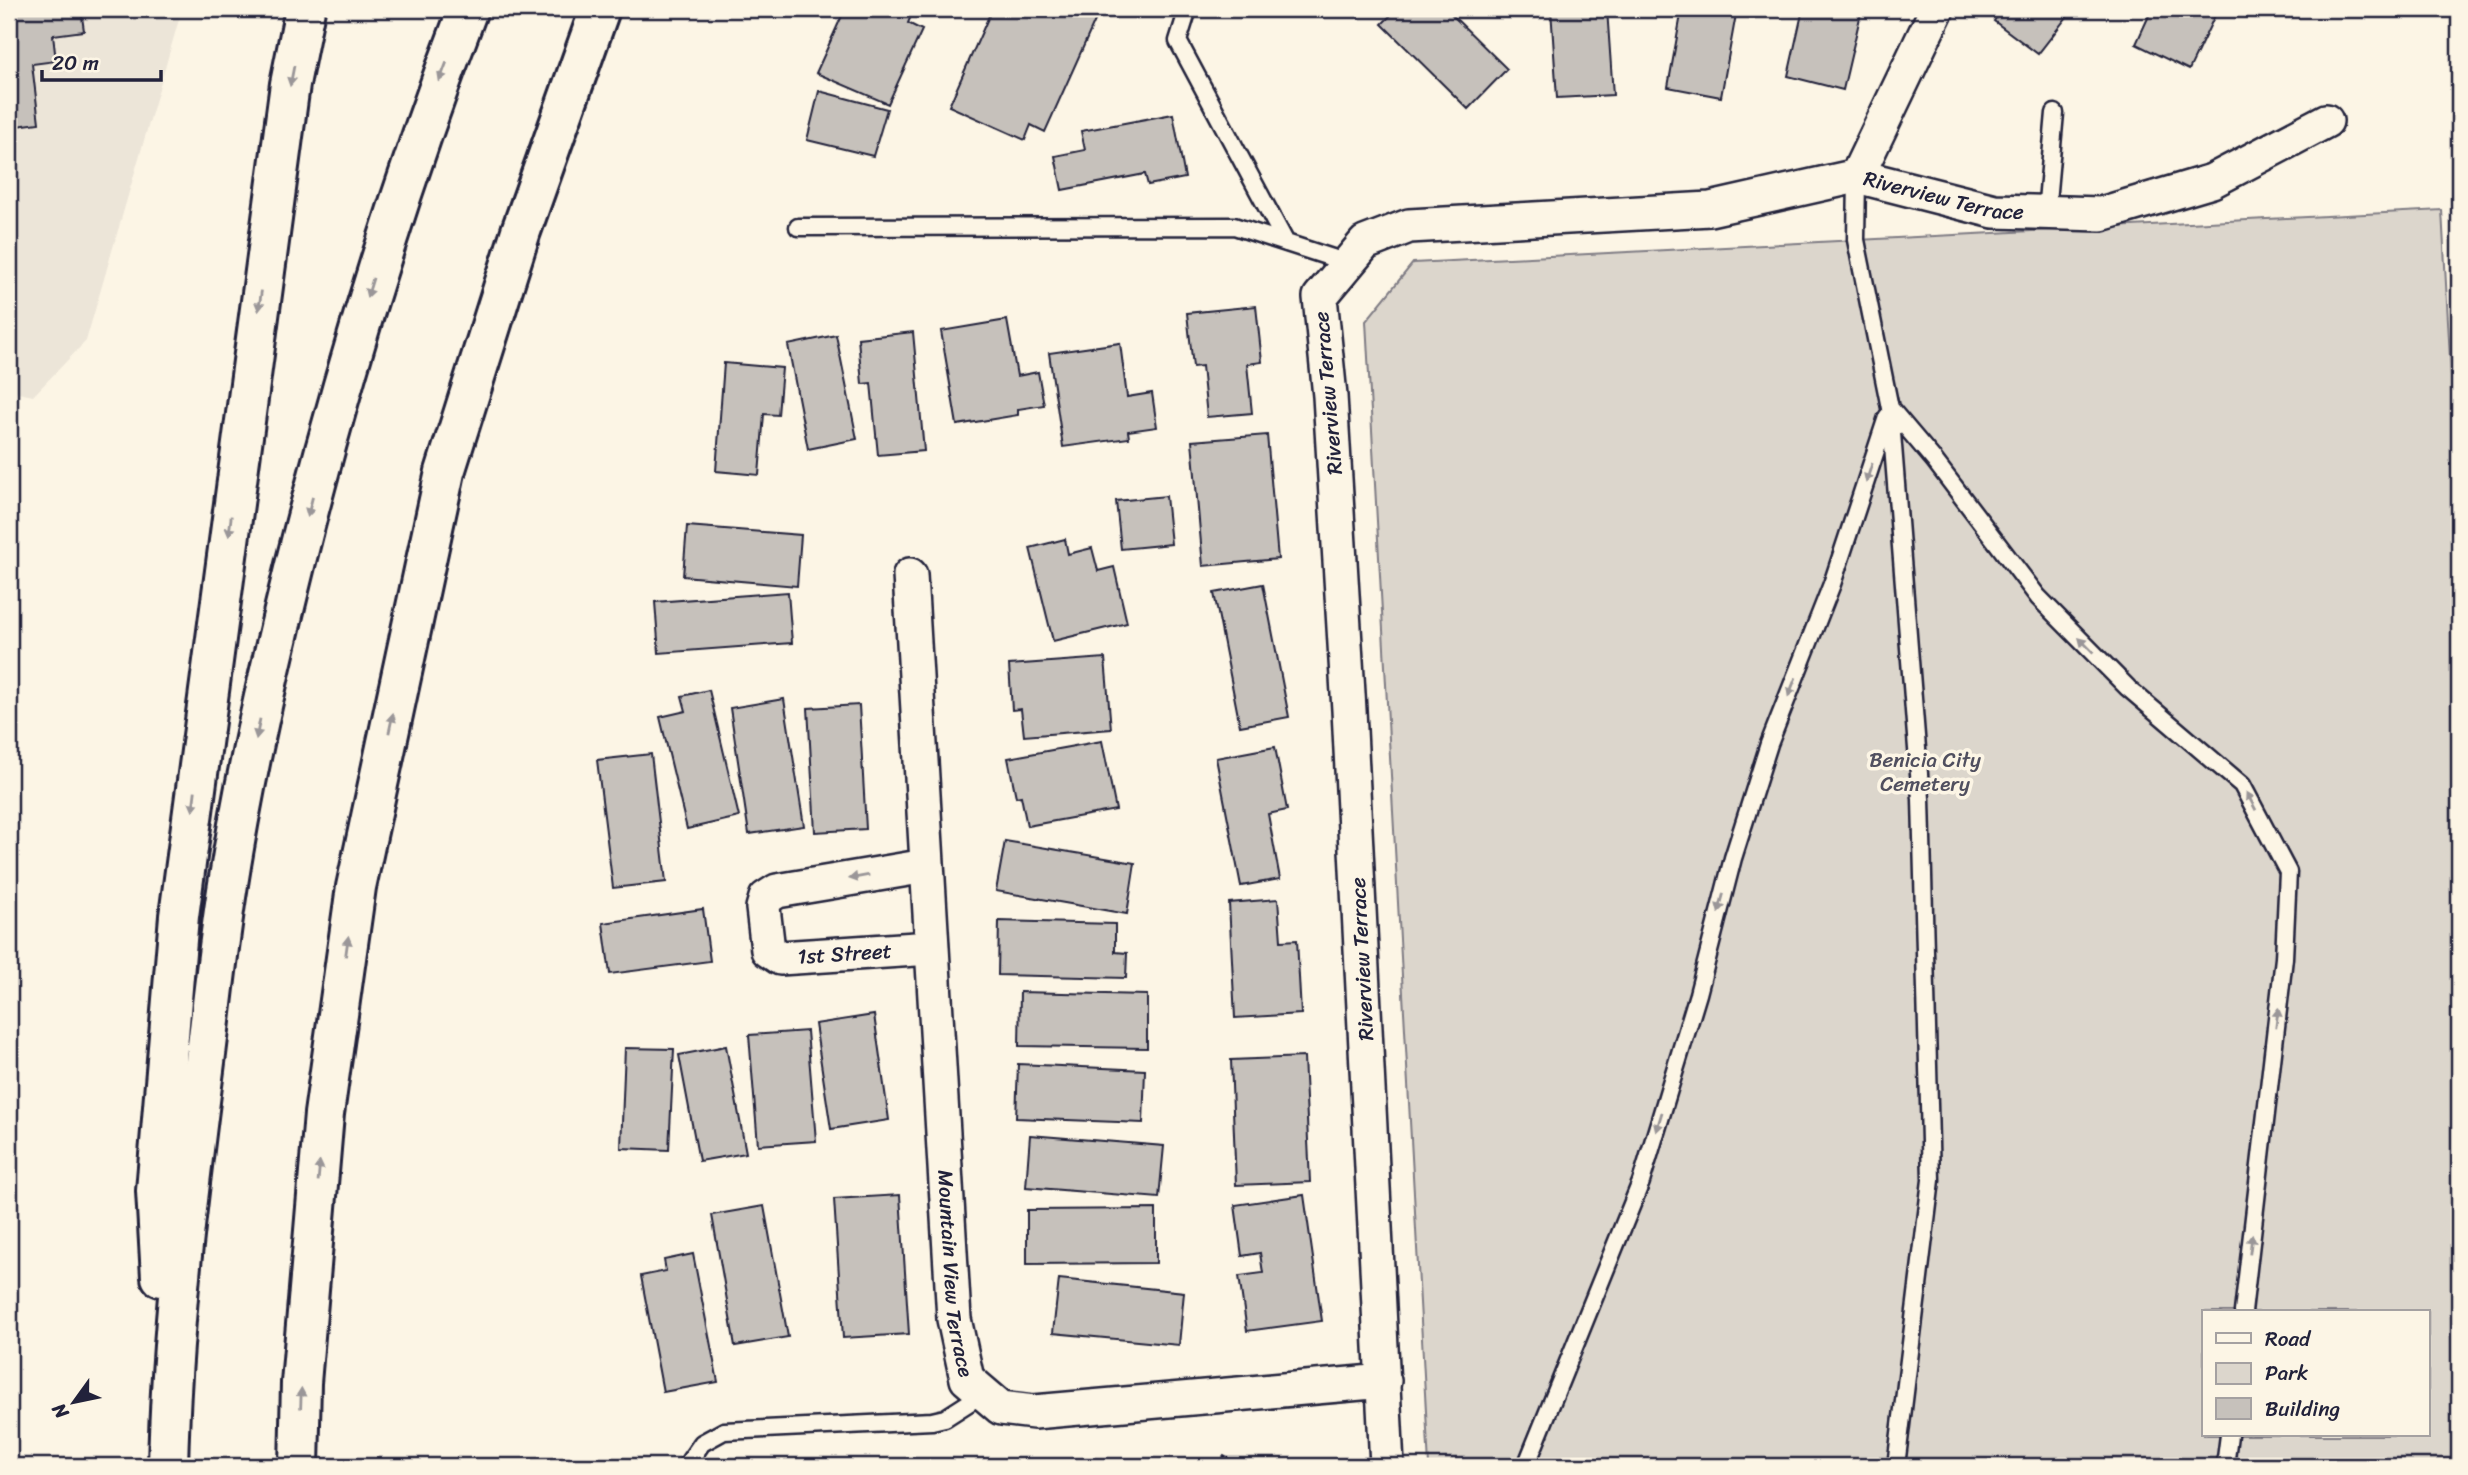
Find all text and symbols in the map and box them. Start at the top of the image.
scale bar [42,38,161,82]
text: 20 m [52,44,99,82]
one-way arrow [438,62,449,83]
one-way arrow [286,65,297,87]
street label: Riverview Terrace [1860,159,2025,231]
one-way arrow [364,277,374,298]
one-way arrow [255,290,266,312]
street label: Riverview Terrace [1302,310,1354,476]
one-way arrow [1863,463,1874,484]
one-way arrow [304,496,315,518]
one-way arrow [224,516,235,538]
one-way arrow [2078,637,2095,654]
one-way arrow [1786,677,1797,698]
one-way arrow [386,712,397,734]
one-way arrow [252,718,263,740]
park label: Benicia City Cemetery [1869,741,1981,803]
one-way arrow [189,790,200,812]
one-way arrow [2245,791,2256,811]
one-way arrow [848,872,870,883]
street label: Riverview Terrace [1339,876,1385,1042]
one-way arrow [1715,892,1726,914]
street label: 1st Street [796,932,893,976]
one-way arrow [342,935,353,957]
one-way arrow [2272,1007,2283,1029]
one-way arrow [1654,1112,1664,1133]
one-way arrow [314,1160,325,1182]
street label: Mountain View Terrace [926,1169,985,1381]
one-way arrow [2246,1233,2257,1255]
legend [2202,1310,2430,1436]
text: Road [2265,1320,2312,1358]
text: Park [2265,1354,2308,1392]
north arrow [38,1366,108,1436]
one-way arrow [295,1387,306,1409]
text: Building [2265,1390,2341,1428]
text: N [42,1396,78,1426]

